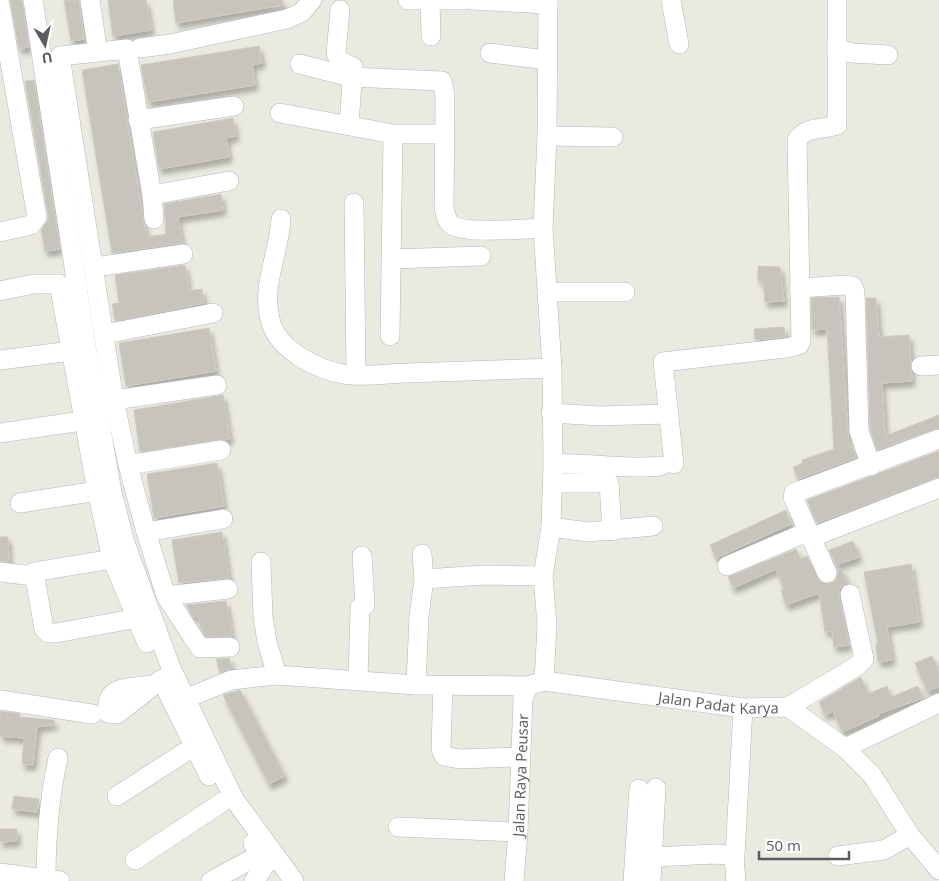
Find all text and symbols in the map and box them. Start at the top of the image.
north arrow [20,20,70,70]
text: U [40,48,54,69]
street label: Jalan Padat Karya [655,686,779,718]
street label: Jalan Raya Peusar [507,713,532,840]
scale bar [759,828,849,860]
text: 50 m [766,835,801,855]

